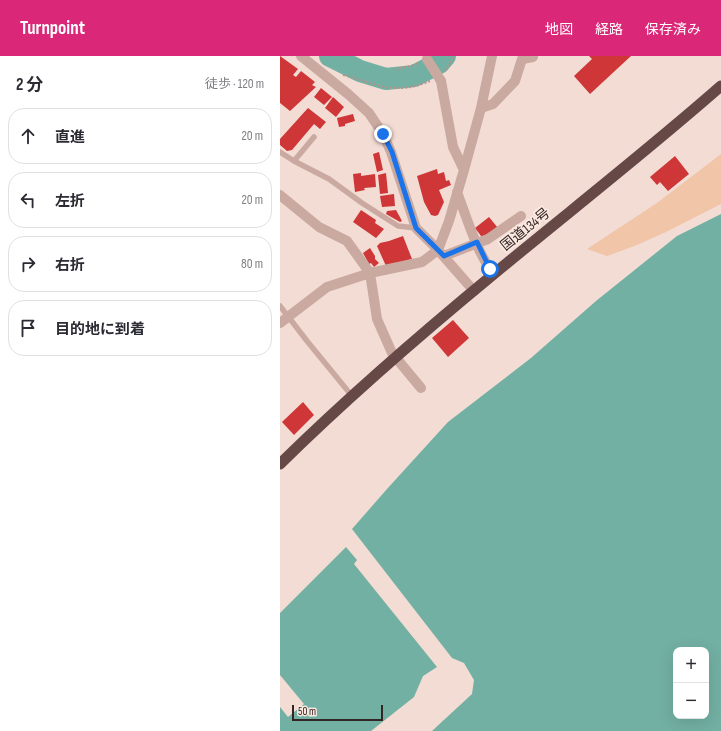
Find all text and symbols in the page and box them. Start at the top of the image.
text: Turnpoint [20,17,85,40]
text: 地図 [545,21,573,38]
text: 経路 [595,21,623,38]
text: 保存済み [645,21,701,38]
text: 2 分 [16,75,43,95]
text: 徒歩 · 120 m [205,76,264,92]
icon: ahead [17,125,39,147]
route end [374,125,392,143]
text: 直進 [55,128,85,147]
text: 20 m [241,128,263,144]
icon: left [17,189,39,211]
text: 左折 [55,192,85,211]
text: 20 m [241,192,263,208]
street label: 国道134号 [497,204,553,254]
icon: right [17,253,39,275]
text: 右折 [55,256,85,275]
text: 80 m [241,256,263,272]
route start [481,260,499,278]
icon: arrive [17,317,39,339]
text: 目的地に到着 [55,320,145,339]
map controls [673,647,709,719]
button: + [673,647,709,683]
button: − [673,683,709,719]
scale bar [292,703,383,722]
text: 50 m [298,705,316,718]

